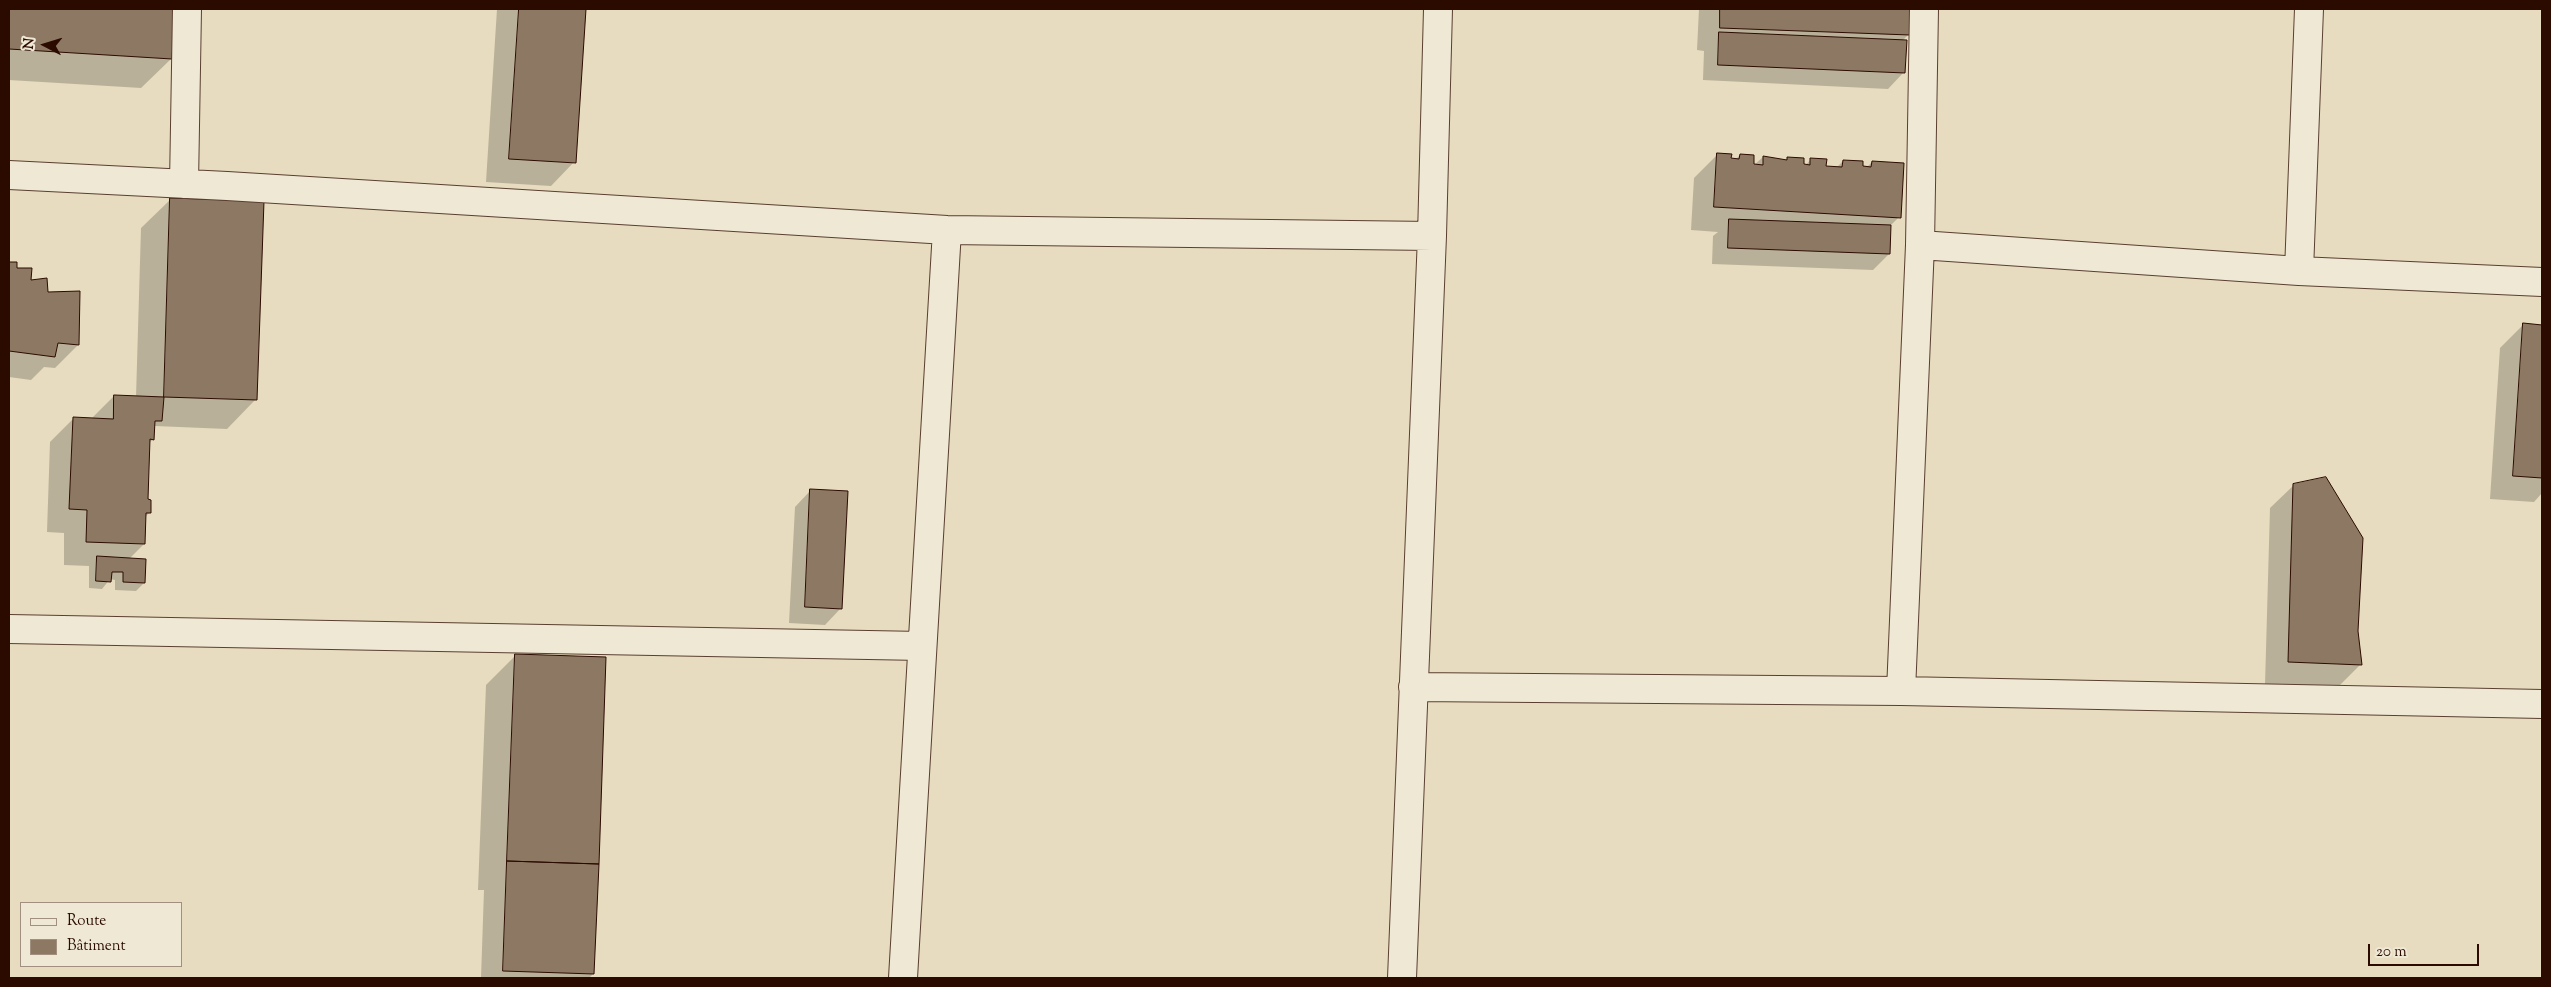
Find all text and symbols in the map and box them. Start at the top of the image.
north arrow [20,20,70,70]
text: N [20,37,41,50]
legend [20,902,182,967]
text: Route [67,911,106,932]
scale bar [2371,934,2482,966]
text: Bâtiment [67,936,126,957]
text: 20 m [2376,942,2407,963]

